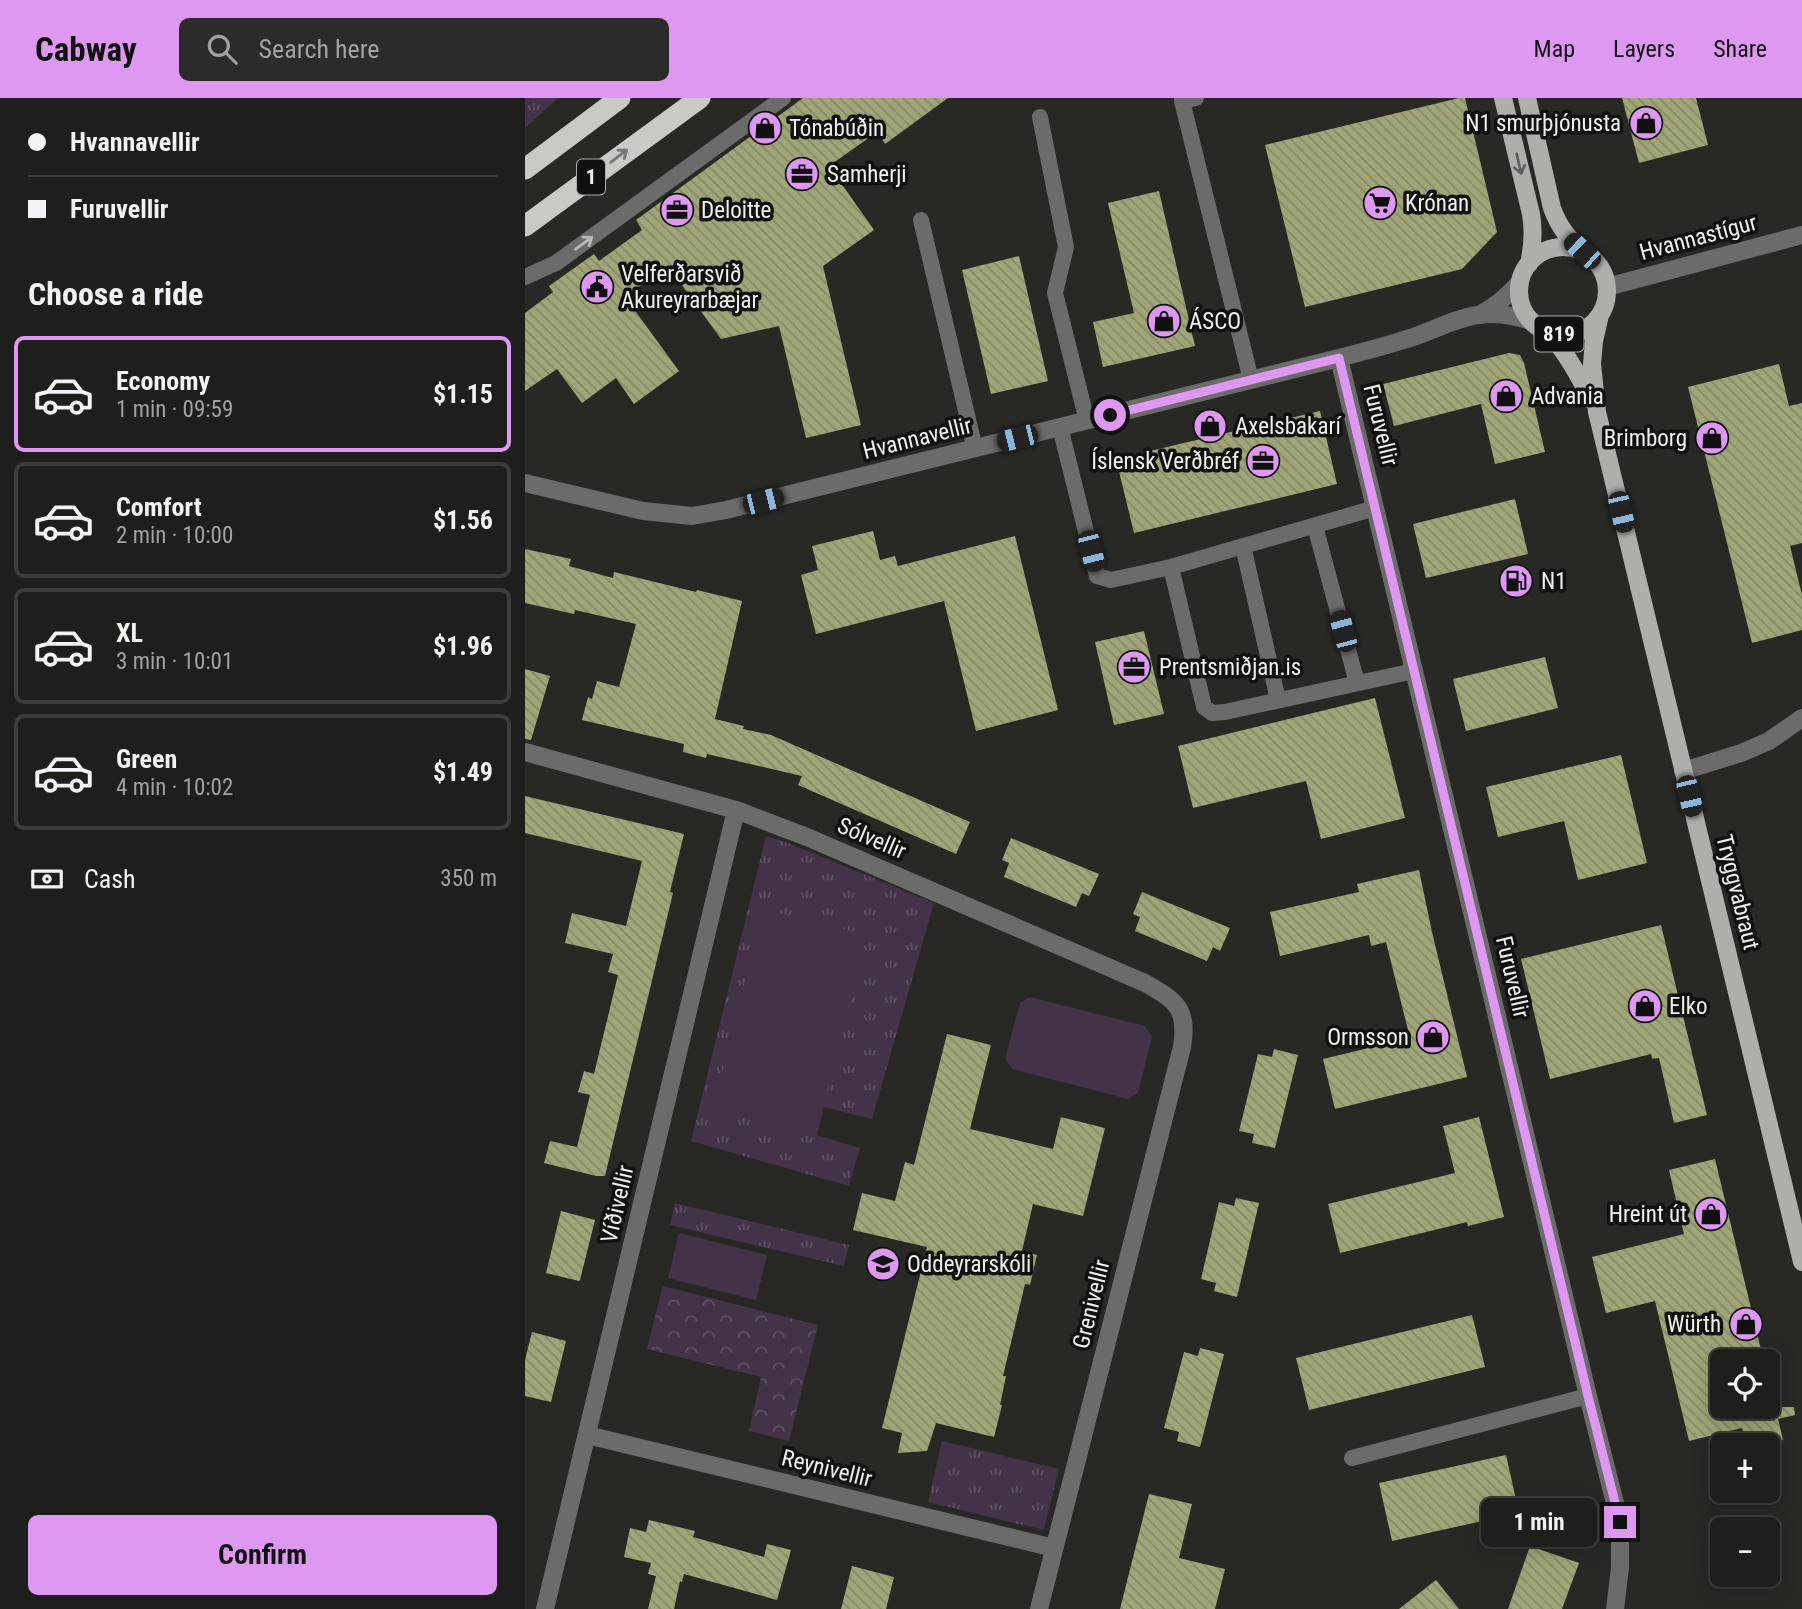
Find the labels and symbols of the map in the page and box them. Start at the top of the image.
shop icon: N1 smurþjónusta [1627,104,1665,142]
shop icon: Tónabúðin [746,109,784,147]
place label: N1 smurþjónusta [1465,110,1621,137]
place label: Tónabúðin [789,115,884,142]
one-way arrow [609,149,628,164]
one-way arrow [1513,152,1526,175]
office icon: Samherji [783,155,821,193]
road number: 1 [577,160,605,194]
place label: Samherji [827,161,907,188]
supermarket icon: Krónan [1361,184,1399,222]
place label: Krónan [1405,190,1469,217]
office icon: Deloitte [658,191,696,229]
place label: Deloitte [701,197,771,224]
street label: Hvannastígur [1636,209,1760,266]
car [1560,229,1605,273]
one-way arrow [574,236,593,250]
place label: Velferðarsvið Akureyrarbæjar [621,261,759,314]
public building icon: Velferðarsvið Akureyrarbæjar [578,268,616,306]
shop icon: ÁSCO [1145,302,1183,340]
place label: ÁSCO [1189,307,1241,335]
road number: 819 [1535,316,1583,352]
shop icon: Advania [1487,377,1525,415]
street label: Furuvellir [1357,381,1404,469]
place label: Advania [1531,383,1604,410]
route start [1094,399,1126,431]
shop icon: Axelsbakarí [1191,407,1229,445]
street label: Hvannavellir [860,412,974,465]
place label: Axelsbakarí [1235,413,1342,440]
shop icon: Brimborg [1693,419,1731,457]
car [995,423,1040,453]
place label: Brimborg [1604,425,1687,452]
office icon: Íslensk Verðbréf [1244,442,1282,480]
place label: Íslensk Verðbréf [1091,447,1240,475]
car [741,486,786,516]
car [1607,489,1636,535]
car [1076,528,1107,574]
fuel station icon: N1 [1497,562,1535,600]
place label: N1 [1541,568,1567,595]
car [1328,608,1359,654]
office icon: Prentsmiðjan.is [1115,648,1153,686]
place label: Prentsmiðjan.is [1159,654,1301,681]
car [1675,773,1704,819]
street label: Sólvellir [833,812,910,865]
street label: Tryggvabraut [1710,832,1765,953]
street label: Furuvellir [1490,933,1535,1021]
shop icon: Elko [1626,987,1664,1025]
place label: Elko [1669,993,1708,1020]
shop icon: Ormsson [1414,1018,1452,1056]
place label: Ormsson [1327,1024,1409,1051]
street label: Víðivellir [595,1163,639,1245]
shop icon: Hreint út [1692,1195,1730,1233]
place label: Hreint út [1609,1201,1687,1228]
school or university icon: Oddeyrarskóli [864,1245,902,1283]
place label: Oddeyrarskóli [907,1251,1031,1278]
street label: Grenivellir [1067,1257,1116,1351]
shop icon: Würth [1727,1305,1765,1343]
place label: Würth [1667,1311,1721,1338]
street label: Reynivellir [779,1444,875,1493]
callout: 1 min [1480,1498,1595,1546]
route end [1604,1506,1636,1538]

